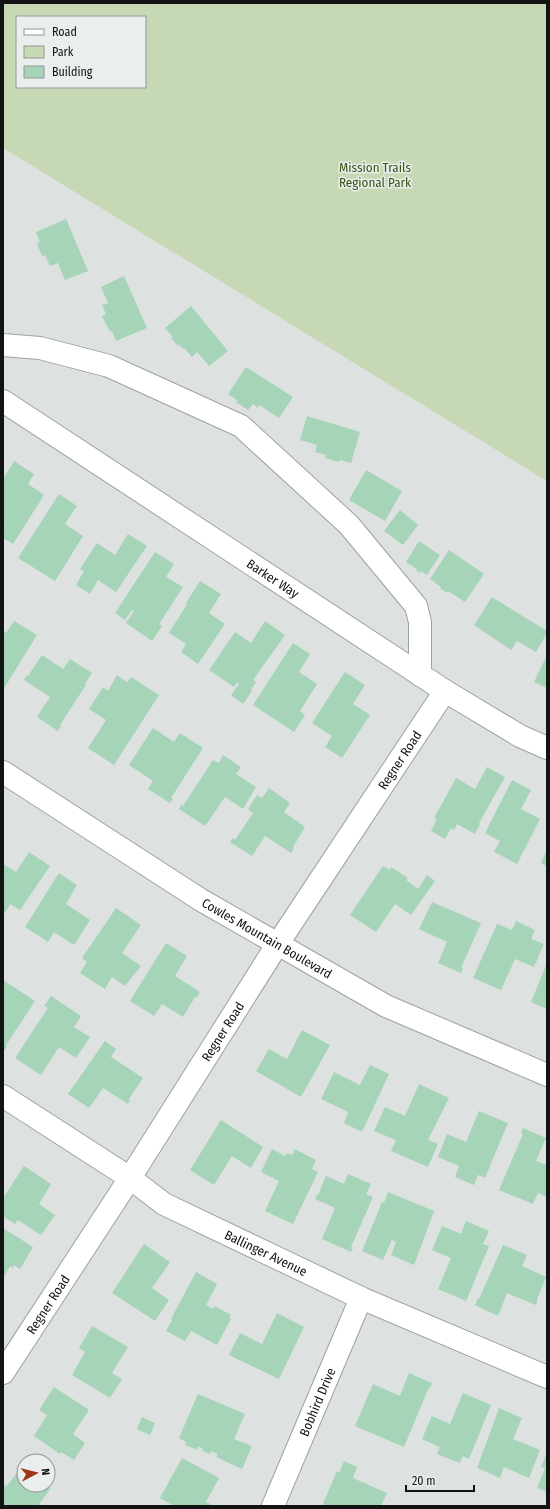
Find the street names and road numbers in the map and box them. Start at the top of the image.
street label: Barker Way [244,556,302,601]
street label: Regner Road [375,728,424,792]
street label: Cowles Mountain Boulevard [199,895,335,981]
street label: Regner Road [198,999,247,1064]
street label: Ballinger Avenue [222,1227,310,1279]
street label: Regner Road [23,1272,72,1337]
street label: Bobhird Drive [296,1365,338,1438]

